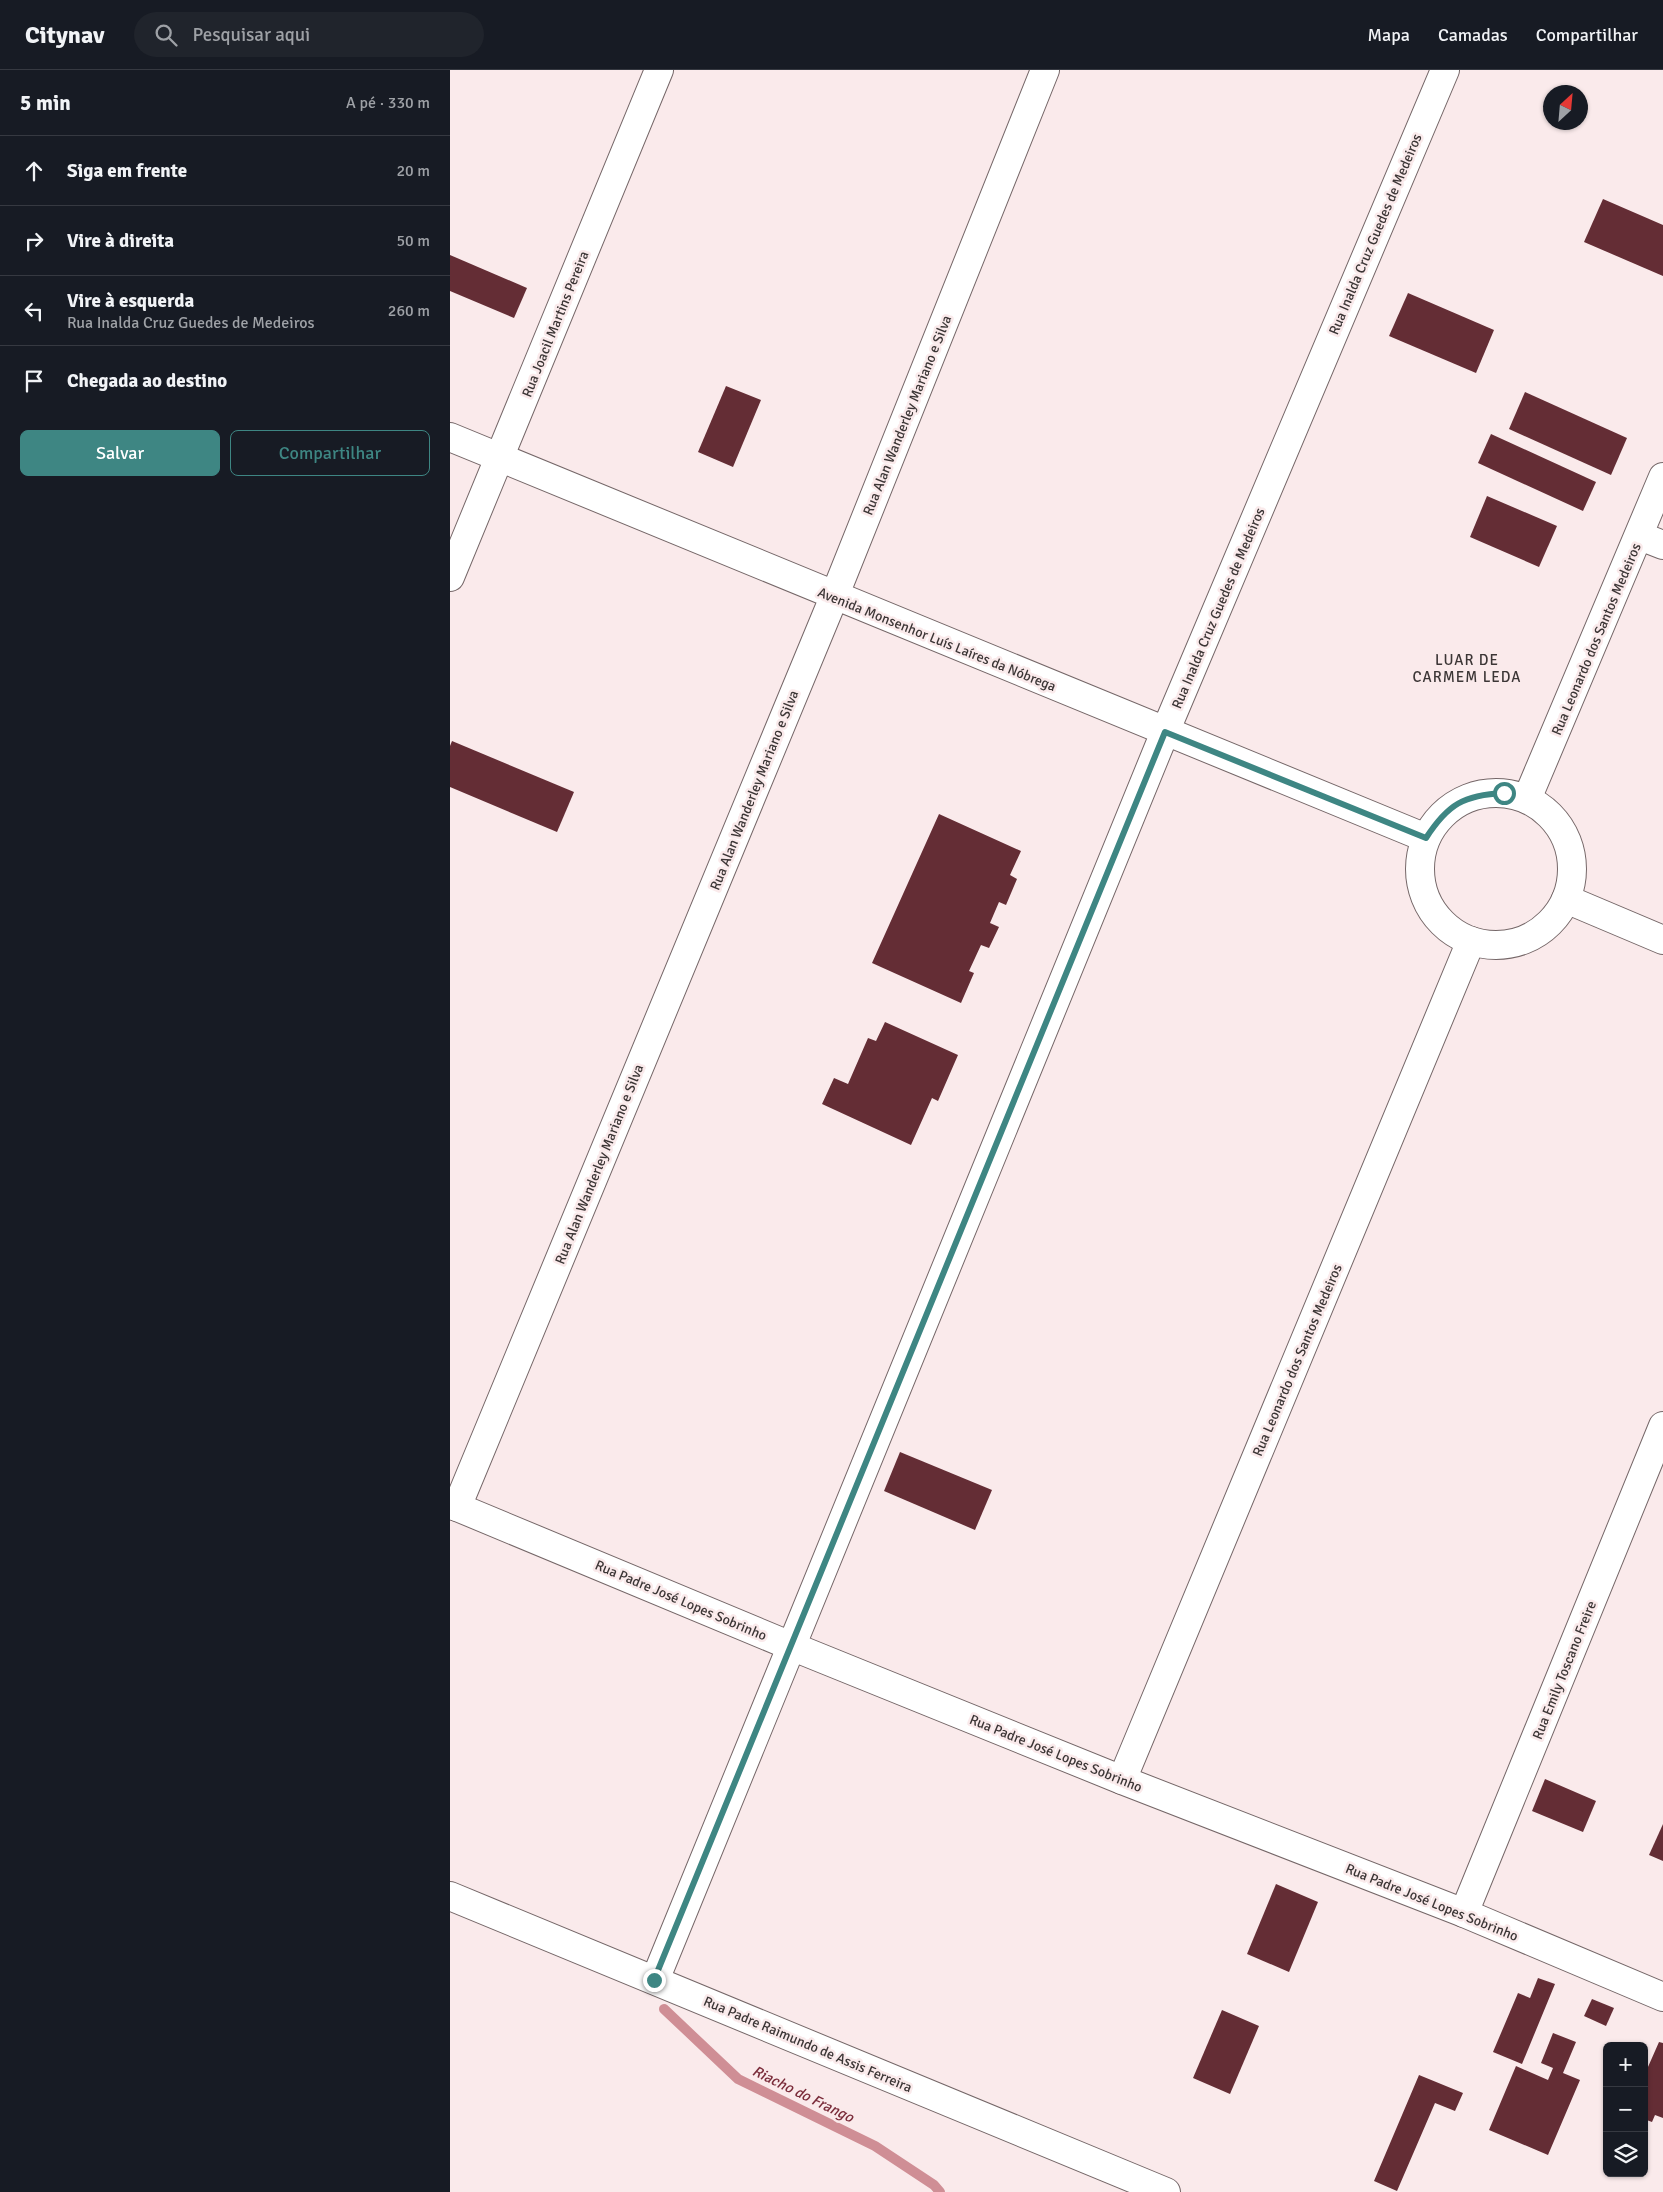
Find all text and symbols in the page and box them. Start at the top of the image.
search box [134,12,484,57]
text: Citynav [25,20,104,50]
icon: search [152,21,180,49]
text: Pesquisar aqui [192,23,310,47]
text: Mapa [1368,24,1410,46]
text: Camadas [1438,24,1508,46]
text: Compartilhar [1536,24,1638,46]
north arrow [1543,85,1588,130]
text: 5 min [20,90,71,116]
text: A pé · 330 m [346,93,430,113]
street label: Rua Inalda Cruz Guedes de Medeiros [1325,131,1426,337]
icon: ahead [20,157,48,185]
text: Siga em frente [67,159,187,183]
text: 20 m [396,161,430,181]
icon: right [20,227,48,255]
text: Vire à direita [67,229,174,253]
text: 50 m [396,231,430,251]
street label: Rua Joacil Martins Pereira [518,249,593,400]
text: Vire à esquerda [67,289,194,313]
icon: left [20,297,48,325]
text: 260 m [388,301,430,321]
text: Rua Inalda Cruz Guedes de Medeiros [67,313,315,333]
street label: Rua Alan Wanderley Mariano e Silva [859,313,955,518]
icon: arrive [20,367,48,395]
text: Chegada ao destino [67,369,227,393]
button: Salvar [20,430,220,476]
button: Compartilhar [230,430,430,476]
street label: Rua Inalda Cruz Guedes de Medeiros [1168,505,1269,711]
street label: Rua Leonardo dos Santos Medeiros [1548,541,1645,738]
street label: Avenida Monsenhor Luís Laíres da Nóbrega [815,584,1058,695]
district label: LUAR DE CARMEM LEDA [1412,651,1522,686]
street label: Rua Alan Wanderley Mariano e Silva [706,688,802,893]
route start [1493,782,1516,805]
street label: Rua Alan Wanderley Mariano e Silva [551,1062,647,1267]
street label: Rua Leonardo dos Santos Medeiros [1249,1262,1346,1459]
street label: Rua Padre José Lopes Sobrinho [592,1557,769,1644]
street label: Rua Emily Toscano Freire [1529,1598,1600,1742]
street label: Rua Padre José Lopes Sobrinho [967,1711,1145,1796]
street label: Rua Padre José Lopes Sobrinho [1343,1860,1521,1945]
route end [643,1969,666,1992]
street label: Rua Padre Raimundo de Assis Ferreira [701,1993,915,2096]
map controls [1603,2042,1648,2177]
button: + [1603,2042,1648,2087]
water label: Riacho do Frango [749,2062,858,2127]
button: − [1603,2087,1648,2132]
button: layers [1603,2132,1648,2177]

